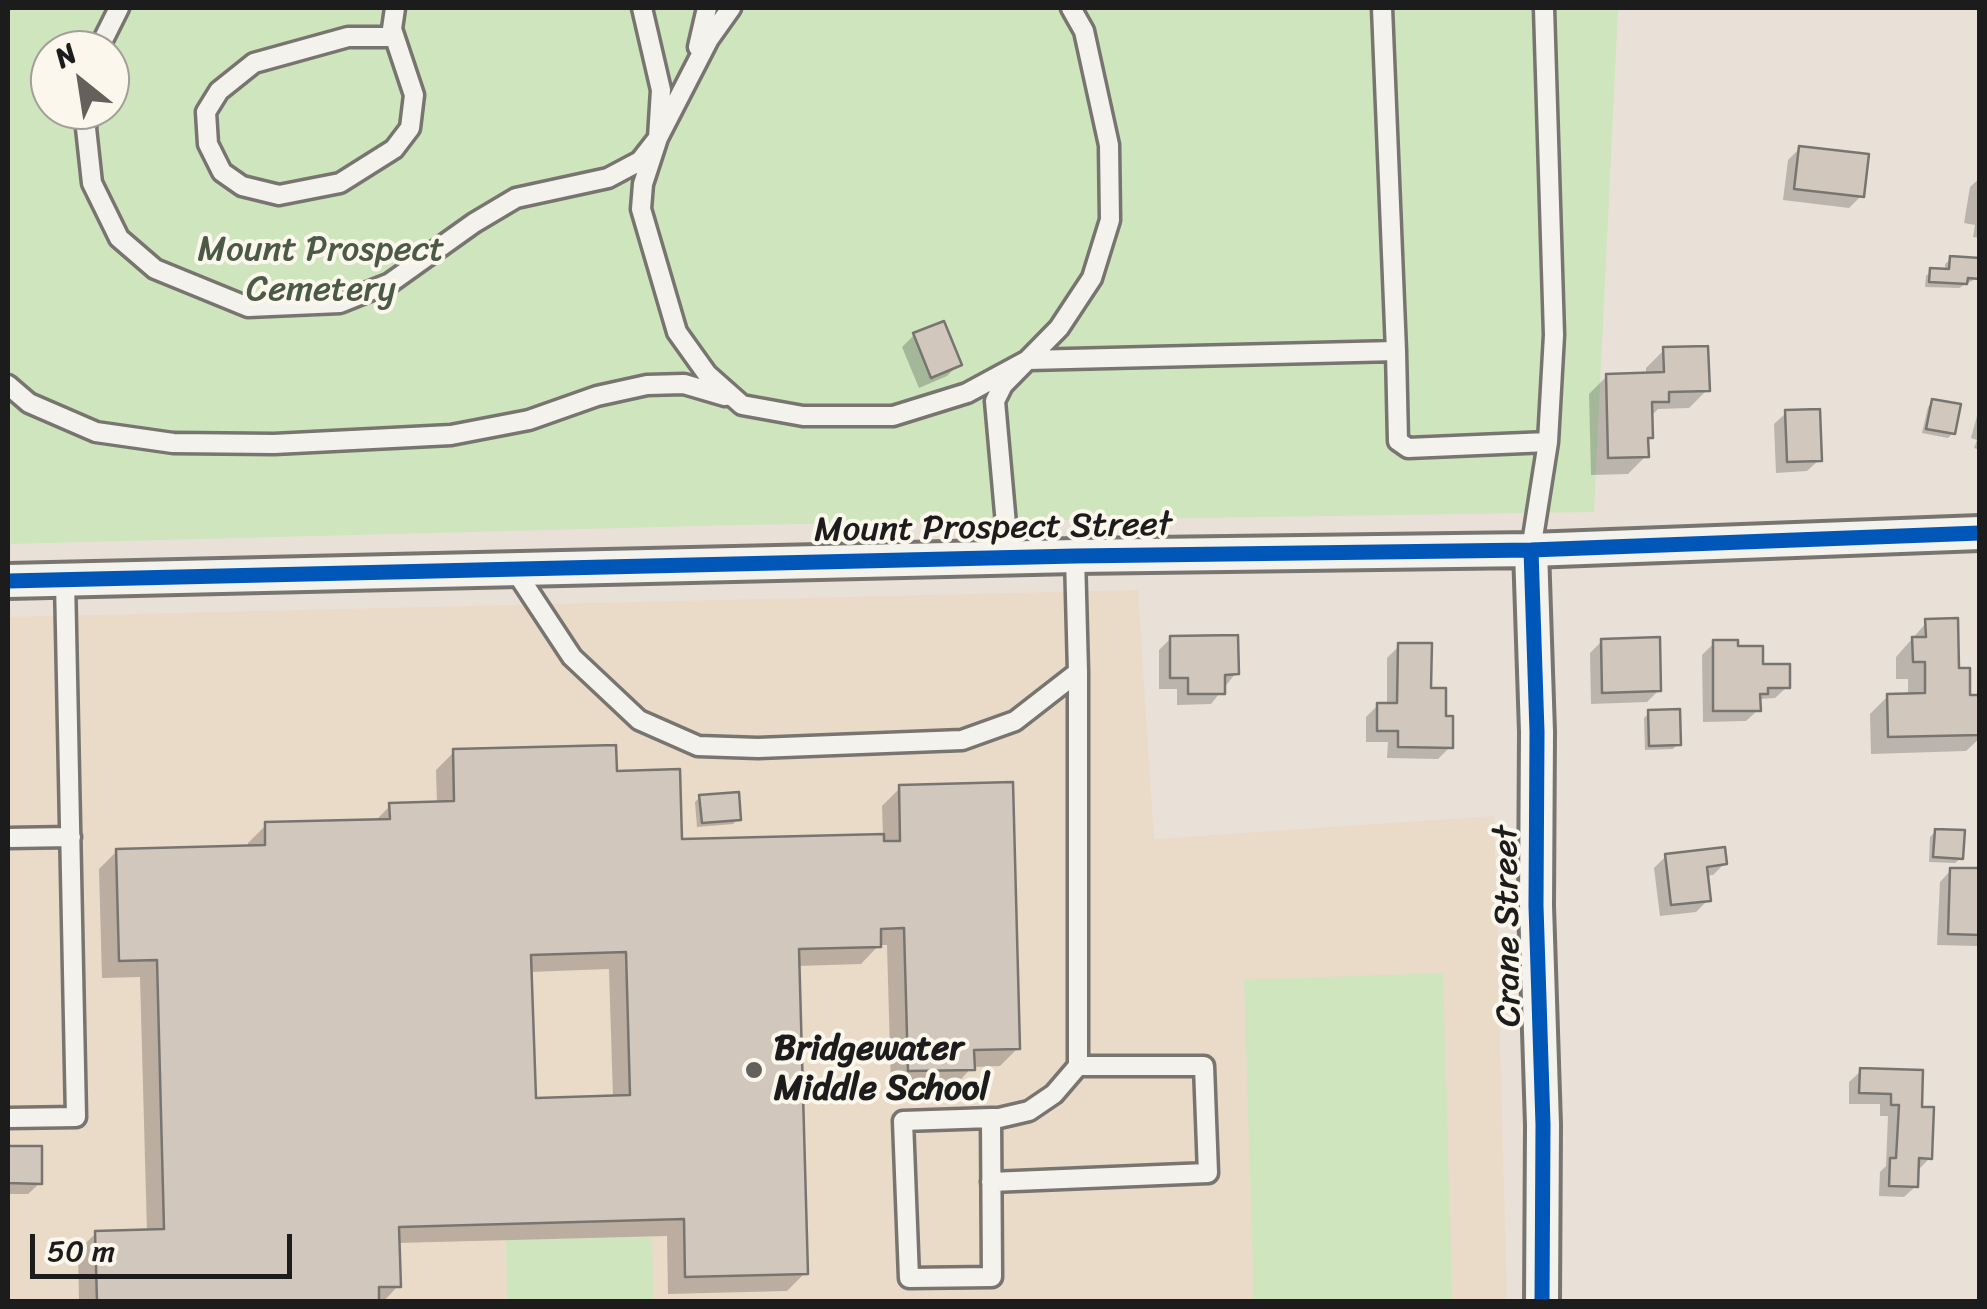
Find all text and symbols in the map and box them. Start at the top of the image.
text: N [45,29,86,81]
north arrow [30,30,130,130]
park label: Mount Prospect Cemetery [197,230,445,312]
street label: Mount Prospect Street [814,505,1172,553]
street label: Crane Street [1486,825,1532,1027]
place label: Bridgewater Middle School [774,1029,989,1111]
marker: Bridgewater Middle School [743,1059,765,1081]
scale bar [35,1214,298,1276]
text: 50 m [47,1224,115,1278]

